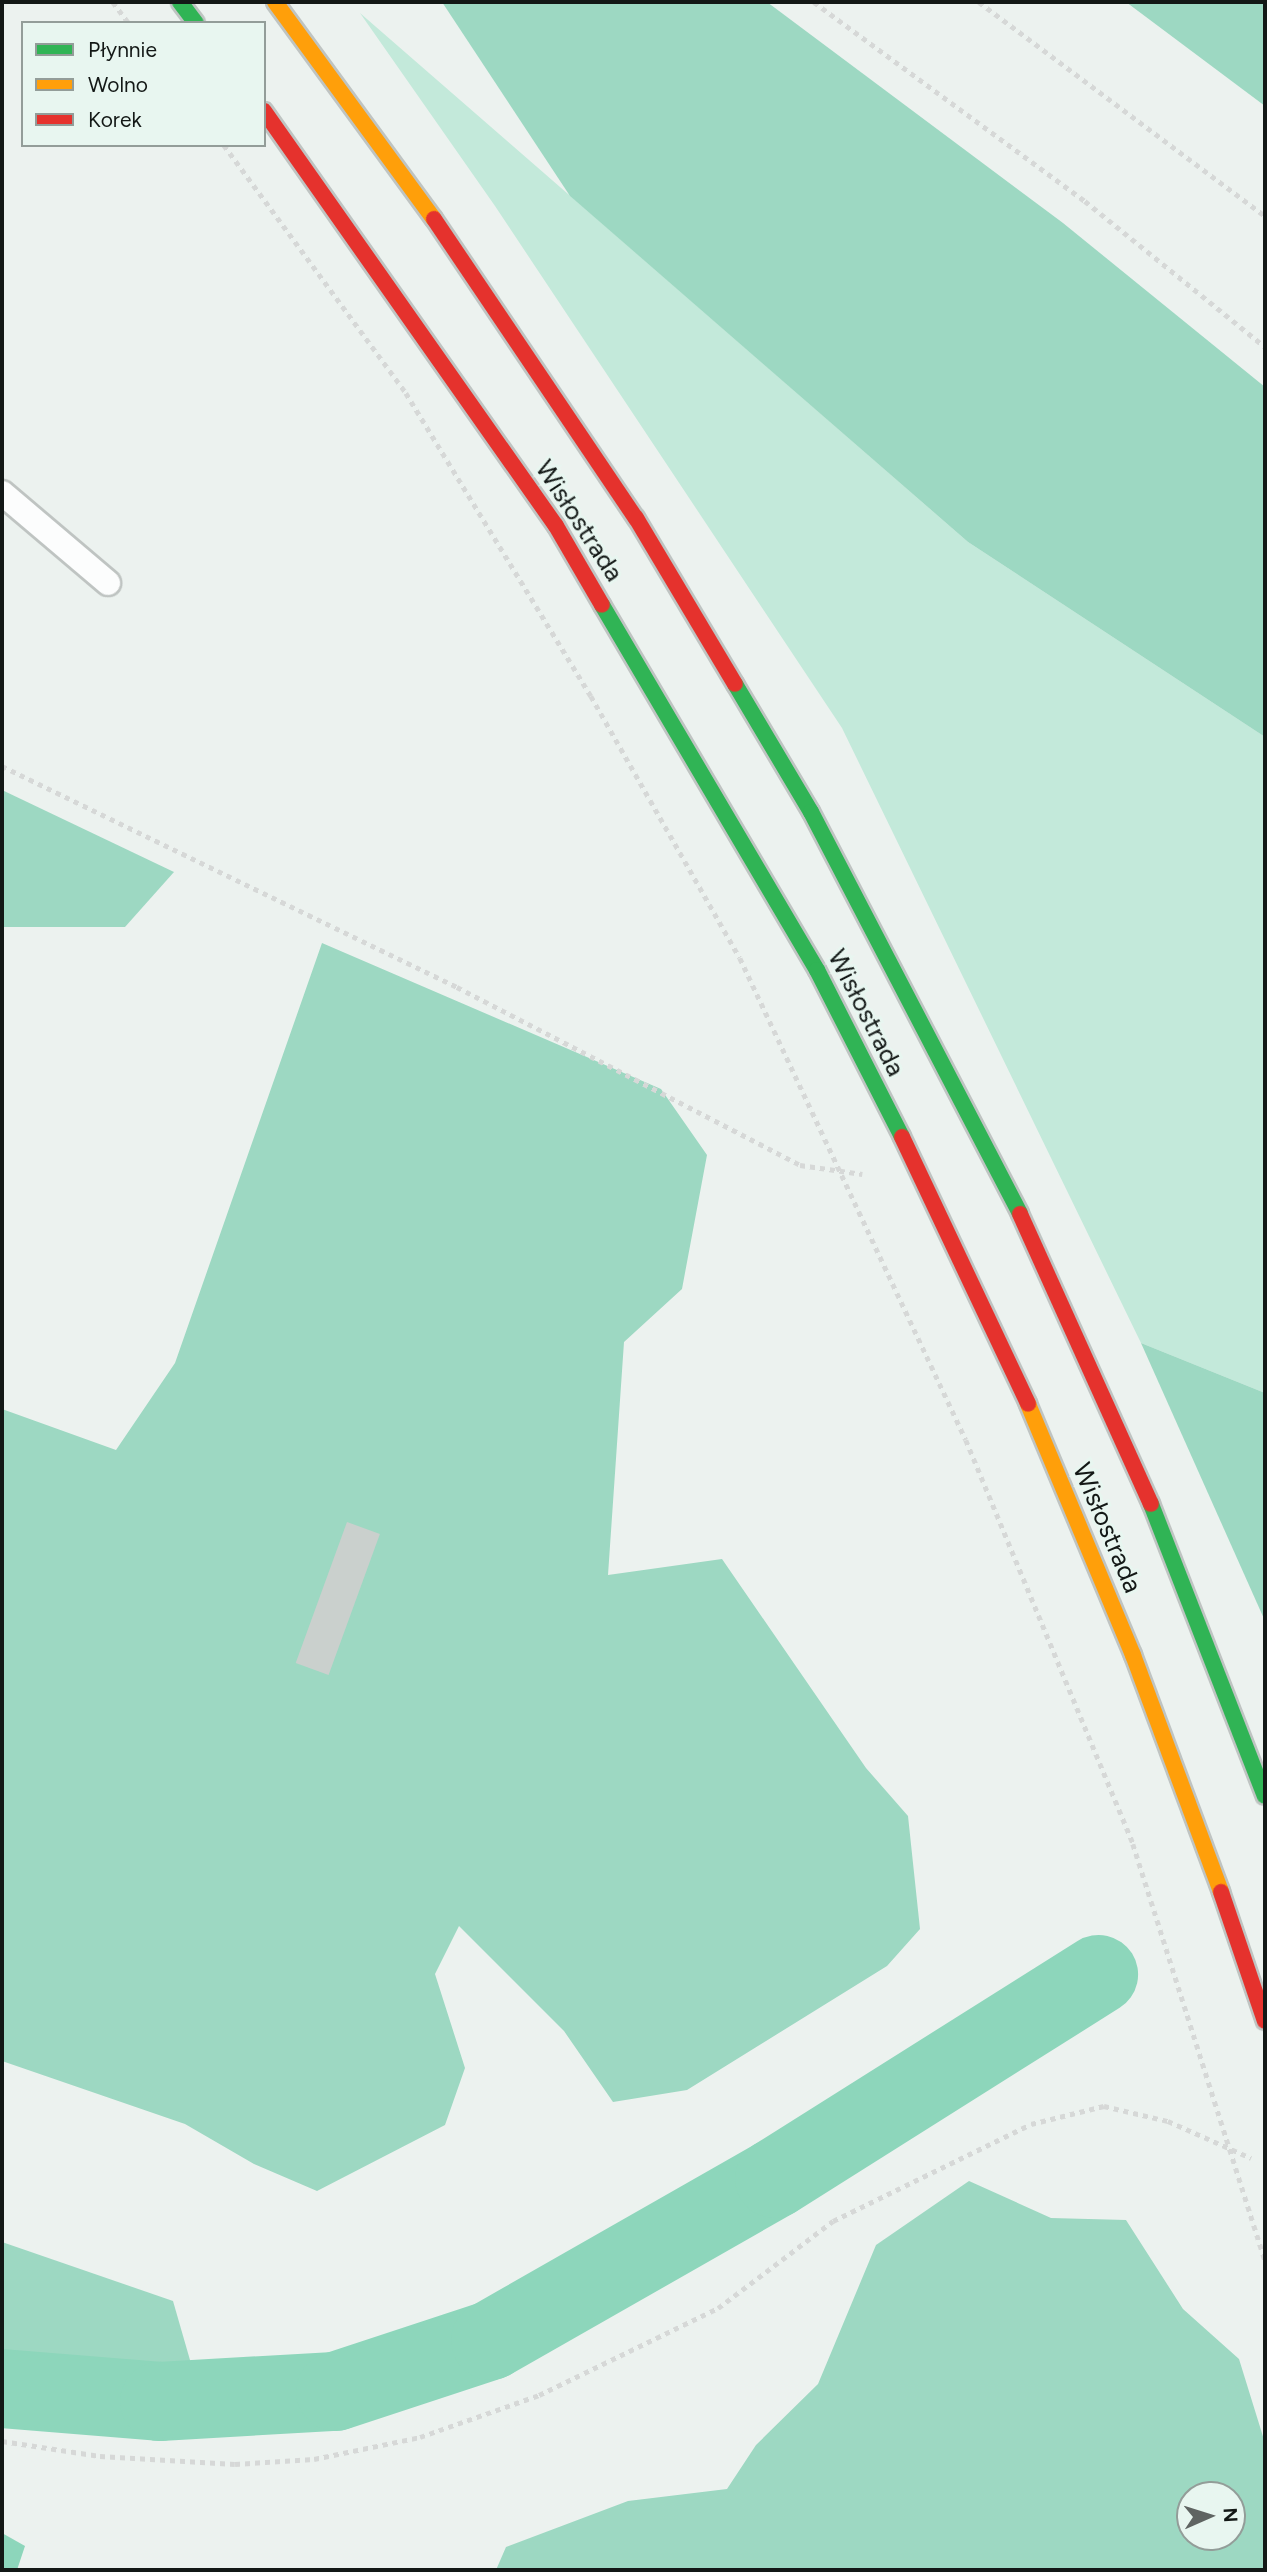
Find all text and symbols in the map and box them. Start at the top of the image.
legend [21,21,266,147]
text: Płynnie [88,37,157,62]
text: Wolno [88,72,148,97]
text: Korek [88,107,142,132]
street label: Wisłostrada [528,455,630,587]
street label: Wisłostrada [821,944,911,1082]
street label: Wisłostrada [1066,1458,1148,1598]
north arrow [1176,2481,1246,2551]
text: N [1219,2507,1242,2523]

